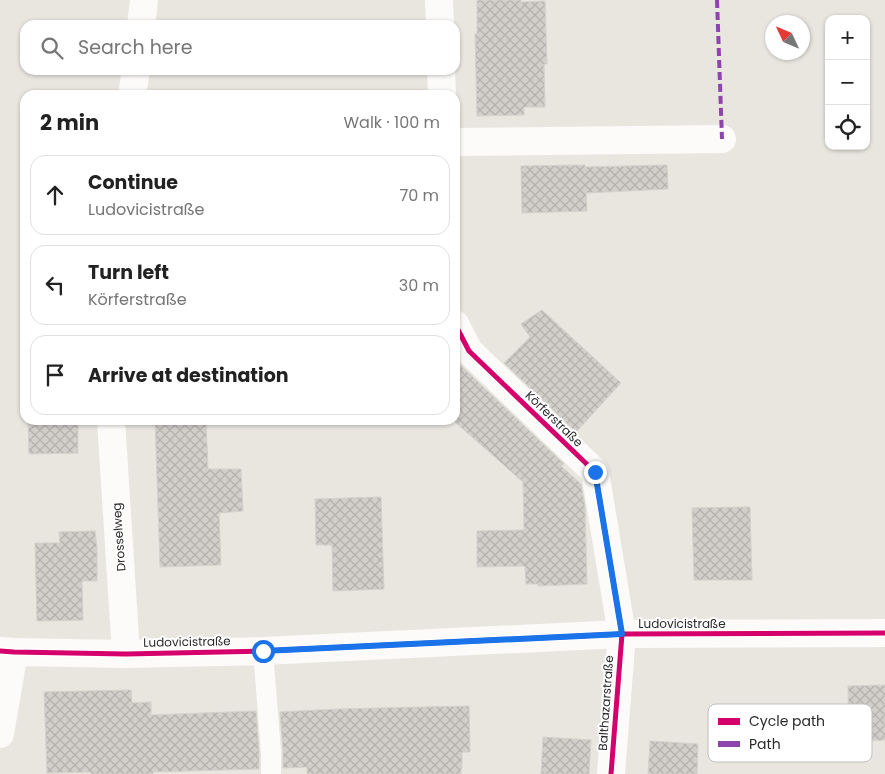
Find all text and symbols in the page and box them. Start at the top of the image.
north arrow [765,15,810,60]
map controls [825,15,870,150]
button: + [825,15,870,60]
search box [20,20,460,75]
icon: search [38,34,66,62]
text: Search here [78,34,192,61]
button: − [825,60,870,105]
button: locate [825,105,870,150]
text: 2 min [40,108,99,137]
text: Walk · 100 m [343,111,440,134]
text: Continue [88,169,178,196]
icon: ahead [41,181,69,209]
text: 70 m [399,184,439,207]
text: Ludovicistraße [88,198,205,221]
text: Turn left [88,259,169,286]
icon: left [41,271,69,299]
text: 30 m [399,274,439,297]
text: Körferstraße [88,288,187,311]
icon: arrive [41,361,69,389]
text: Arrive at destination [88,362,289,389]
street label: Körferstraße [522,387,587,450]
route end [584,461,607,484]
street label: Drosselweg [108,502,129,572]
street label: Ludovicistraße [638,615,726,632]
street label: Ludovicistraße [143,632,231,651]
route start [252,640,275,663]
street label: Balthazarstraße [594,655,617,751]
legend [708,704,872,762]
text: Cycle path [749,711,825,731]
text: Path [749,734,781,754]

